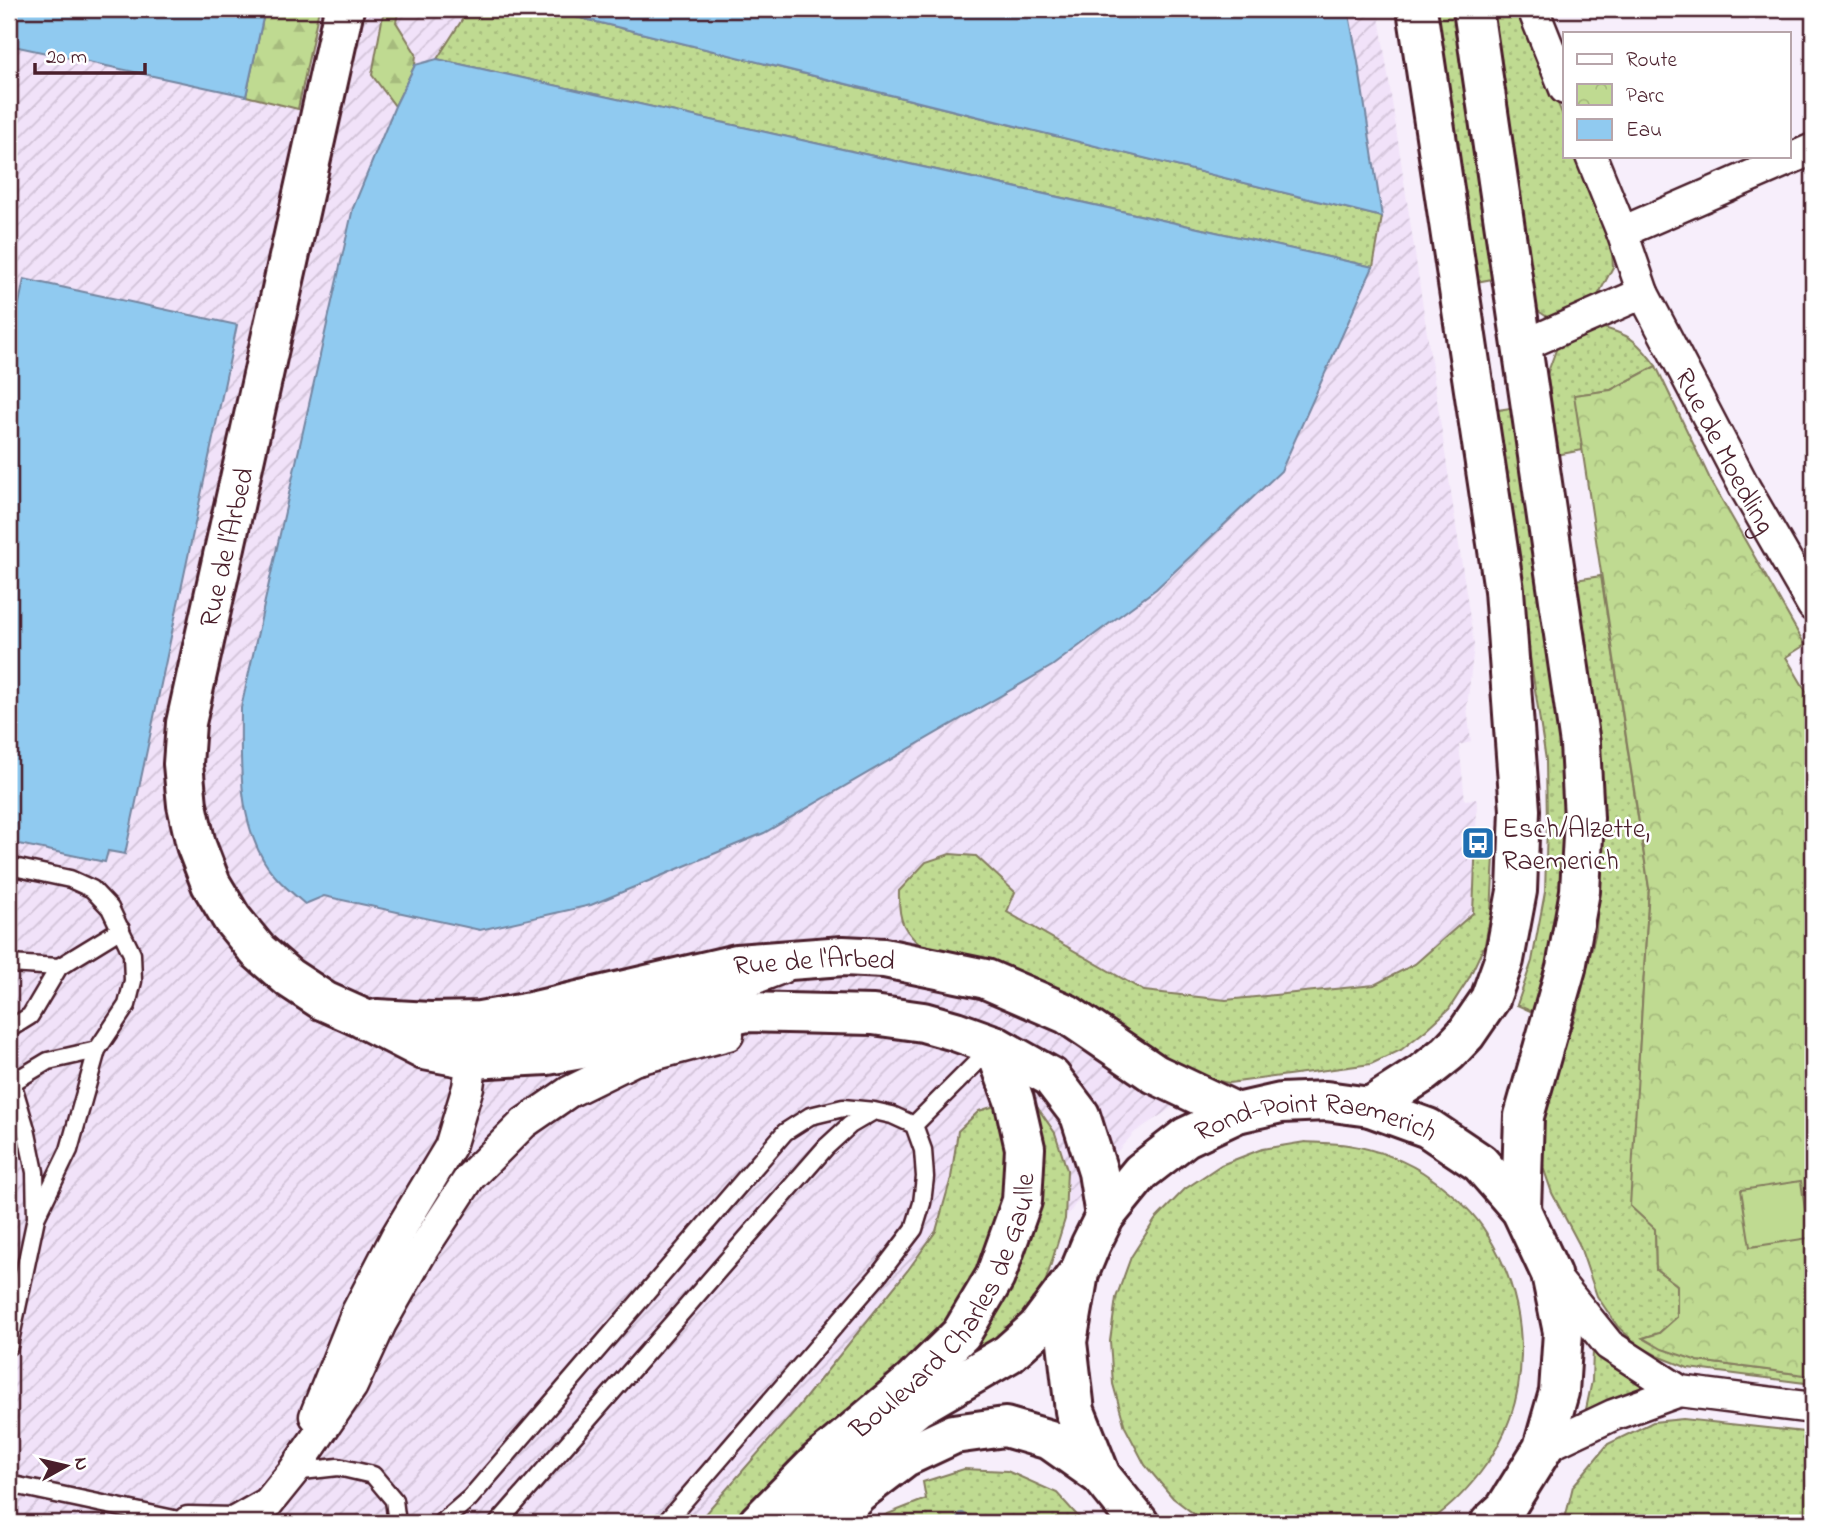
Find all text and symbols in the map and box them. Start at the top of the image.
scale bar [35,32,145,76]
legend [1563,32,1790,158]
text: 20 m [46,43,87,73]
text: Route [1626,46,1678,76]
text: Parc [1626,82,1665,112]
text: Eau [1626,116,1662,146]
street label: Rue de Moedling [1662,362,1784,543]
street label: Rue de l'Arbed [190,464,267,632]
place label: Esch/Alzette, Raemerich [1502,810,1650,883]
bus stop icon: Esch/Alzette, Raemerich [1459,824,1497,862]
street label: Rue de l'Arbed [732,939,899,988]
text: Rond-Point Raemerich [1189,1084,1445,1154]
street label: Rond-Point Raemerich [1189,1123,1441,1157]
street label: Boulevard Charles de Gaulle [841,1172,1048,1451]
north arrow [32,1430,102,1500]
text: N [66,1456,95,1472]

